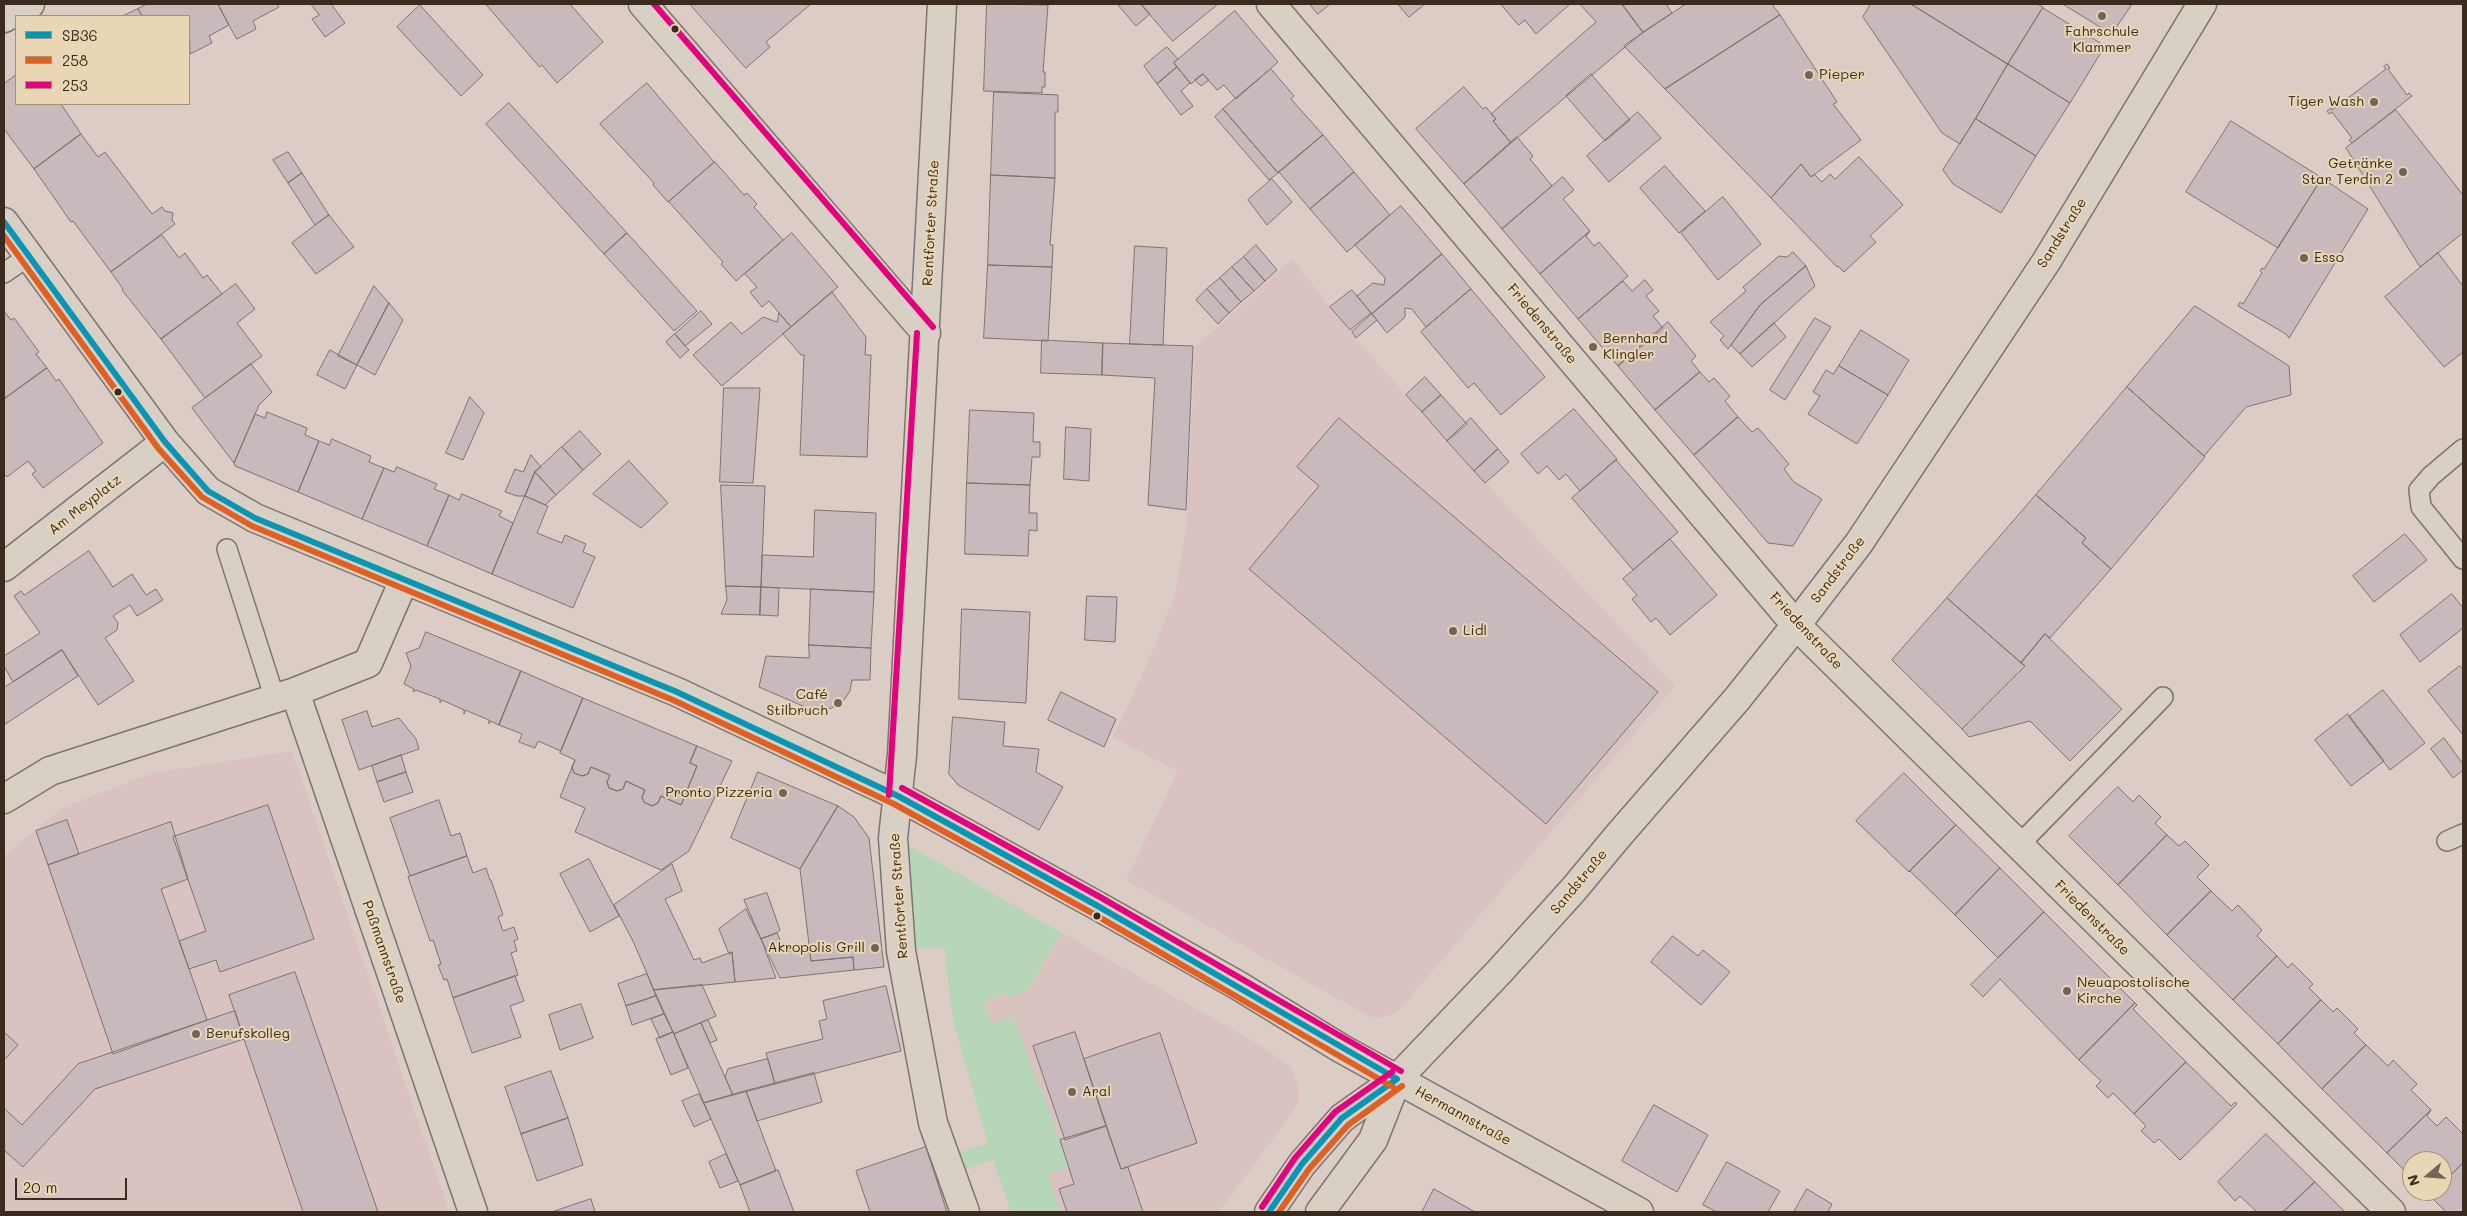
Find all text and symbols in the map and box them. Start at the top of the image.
marker: Fahrschule Klammer [2096,10,2108,22]
legend [15,15,190,105]
unlabelled marker [670,24,680,34]
place label: Fahrschule Klammer [2065,24,2139,56]
text: SB36 [62,25,98,45]
text: 258 [62,50,88,70]
place label: Pieper [1819,67,1865,83]
marker: Pieper [1803,69,1815,81]
text: 253 [62,75,88,95]
place label: Tiger Wash [2288,94,2364,110]
marker: Tiger Wash [2368,96,2380,108]
place label: Getränke Star Terdin 2 [2302,156,2393,188]
street label: Rentforter Straße [919,160,943,286]
marker: Getränke Star Terdin 2 [2397,166,2409,178]
street label: Sandstraße [2034,195,2090,271]
place label: Esso [2314,250,2344,266]
marker: Esso [2298,252,2310,264]
street label: Friedenstraße [1504,281,1580,367]
place label: Bernhard Klingler [1603,331,1668,364]
marker: Bernhard Klingler [1587,341,1599,353]
unlabelled marker [113,387,123,397]
street label: Am Meyplatz [45,472,125,538]
street label: Sandstraße [1807,533,1869,607]
street label: Friedenstraße [1766,589,1846,673]
place label: Lidl [1463,623,1487,639]
marker: Lidl [1447,625,1459,637]
place label: Café Stilbruch [766,687,828,720]
marker: Café Stilbruch [832,697,844,709]
place label: Pronto Pizzeria [665,785,773,801]
marker: Pronto Pizzeria [777,787,789,799]
street label: Rentforter Straße [886,833,912,959]
street label: Sandstraße [1547,846,1611,918]
street label: Friedenstraße [2051,877,2133,959]
street label: Paßmannstraße [359,898,409,1006]
unlabelled marker [1092,911,1102,921]
place label: Akropolis Grill [768,940,865,956]
marker: Akropolis Grill [869,942,881,954]
place label: Neuapostolische Kirche [2077,975,2190,1008]
marker: Neuapostolische Kirche [2061,985,2073,997]
place label: Berufskolleg [206,1026,290,1042]
marker: Berufskolleg [190,1028,202,1040]
street label: Hermannstraße [1412,1083,1514,1149]
place label: Aral [1082,1084,1111,1100]
marker: Aral [1066,1086,1078,1098]
north arrow [2402,1151,2452,1201]
scale bar [18,1168,130,1200]
text: N [2403,1172,2424,1188]
text: 20 m [23,1177,57,1197]

